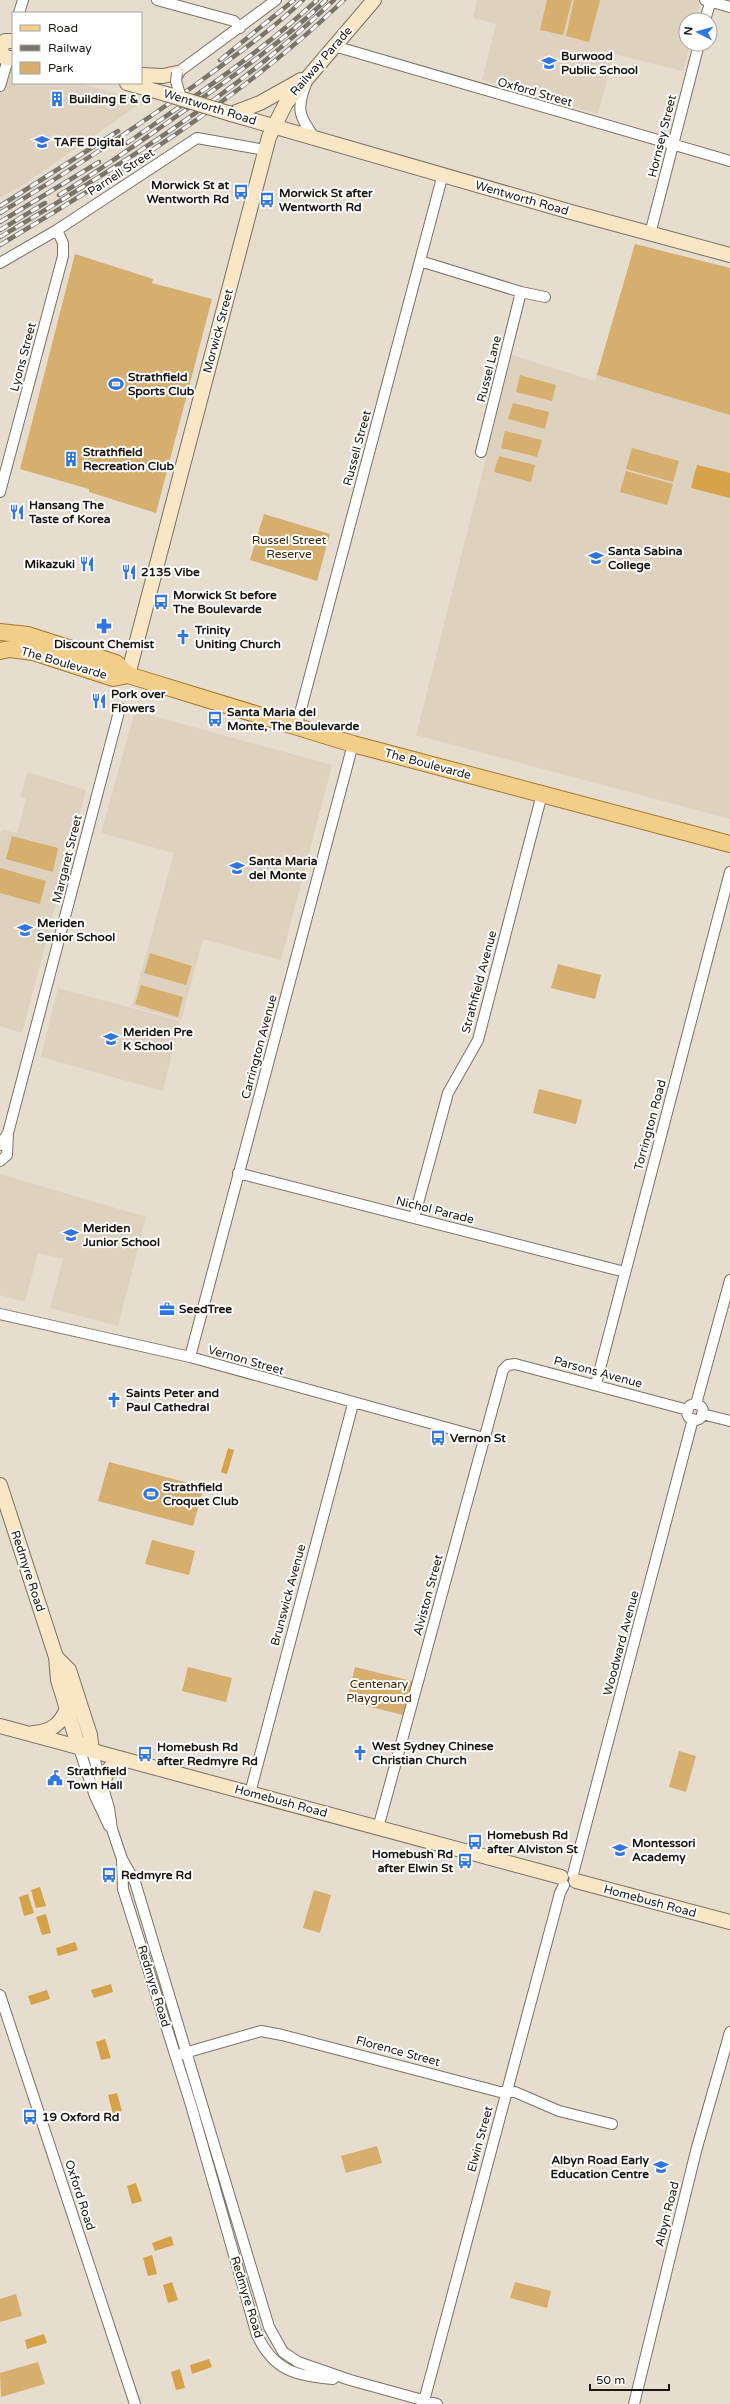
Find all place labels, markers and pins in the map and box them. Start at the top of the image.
place label: Burwood Public School [561,49,638,77]
school or university icon: Burwood Public School [540,54,558,72]
building icon: Building E & G [48,90,66,108]
place label: Building E & G [69,92,151,107]
school or university icon: TAFE Digital [33,133,51,151]
place label: TAFE Digital [53,135,124,150]
place label: Morwick St at Wentworth Rd [146,178,229,206]
bus stop icon: Morwick St at Wentworth Rd [232,183,250,201]
place label: Morwick St after Wentworth Rd [279,186,373,214]
bus stop icon: Morwick St after Wentworth Rd [258,191,276,209]
place label: Strathfield Sports Club [128,370,195,399]
sports icon: Strathfield Sports Club [107,375,125,393]
place label: Strathfield Recreation Club [83,445,174,473]
building icon: Strathfield Recreation Club [62,450,80,468]
place label: Hansang The Taste of Korea [28,498,111,526]
restaurant icon: Hansang The Taste of Korea [8,503,26,521]
place label: Santa Sabina College [608,544,683,573]
school or university icon: Santa Sabina College [587,549,605,567]
restaurant icon: Mikazuki [78,555,96,573]
place label: Mikazuki [25,557,75,571]
restaurant icon: 2135 Vibe [120,563,138,581]
place label: 2135 Vibe [141,565,200,579]
place label: Morwick St before The Boulevarde [172,588,277,616]
bus stop icon: Morwick St before The Boulevarde [152,593,170,611]
pharmacy icon: Discount Chemist [95,617,113,635]
place label: Trinity Uniting Church [194,623,281,652]
church icon: Trinity Uniting Church [174,628,192,646]
place label: Discount Chemist [54,637,155,651]
place label: Pork over Flowers [111,687,166,715]
restaurant icon: Pork over Flowers [90,692,108,710]
place label: Santa Maria del Monte, The Boulevarde [227,705,359,733]
bus stop icon: Santa Maria del Monte, The Boulevarde [206,710,224,728]
place label: Santa Maria del Monte [249,854,318,882]
school or university icon: Santa Maria del Monte [228,859,246,877]
place label: Meriden Senior School [37,916,115,944]
school or university icon: Meriden Senior School [16,921,34,939]
place label: Meriden Pre K School [123,1025,193,1053]
school or university icon: Meriden Pre K School [102,1030,120,1048]
place label: Meriden Junior School [82,1221,160,1249]
school or university icon: Meriden Junior School [62,1226,80,1244]
office icon: SeedTree [158,1300,176,1318]
place label: SeedTree [179,1302,232,1316]
place label: Saints Peter and Paul Cathedral [126,1386,219,1414]
church icon: Saints Peter and Paul Cathedral [105,1391,123,1409]
bus stop icon: Vernon St [429,1429,447,1447]
place label: Vernon St [450,1431,506,1445]
place label: Strathfield Croquet Club [163,1480,239,1509]
sports icon: Strathfield Croquet Club [142,1485,160,1503]
place label: West Sydney Chinese Christian Church [372,1739,494,1767]
place label: Homebush Rd after Redmyre Rd [157,1740,258,1769]
church icon: West Sydney Chinese Christian Church [351,1744,369,1762]
bus stop icon: Homebush Rd after Redmyre Rd [136,1745,154,1763]
place label: Strathfield Town Hall [66,1764,127,1792]
public building icon: Strathfield Town Hall [46,1769,64,1787]
place label: Homebush Rd after Alviston St [487,1828,578,1856]
bus stop icon: Homebush Rd after Alviston St [466,1833,484,1851]
place label: Montessori Academy [632,1836,696,1865]
school or university icon: Montessori Academy [611,1841,629,1859]
place label: Homebush Rd after Elwin St [372,1847,453,1875]
bus stop icon: Homebush Rd after Elwin St [456,1852,474,1870]
bus stop icon: Redmyre Rd [100,1866,118,1884]
place label: Redmyre Rd [121,1868,192,1883]
bus stop icon: 19 Oxford Rd [21,2108,39,2126]
place label: 19 Oxford Rd [42,2110,119,2124]
place label: Albyn Road Early Education Centre [550,2153,650,2181]
school or university icon: Albyn Road Early Education Centre [652,2158,670,2176]

